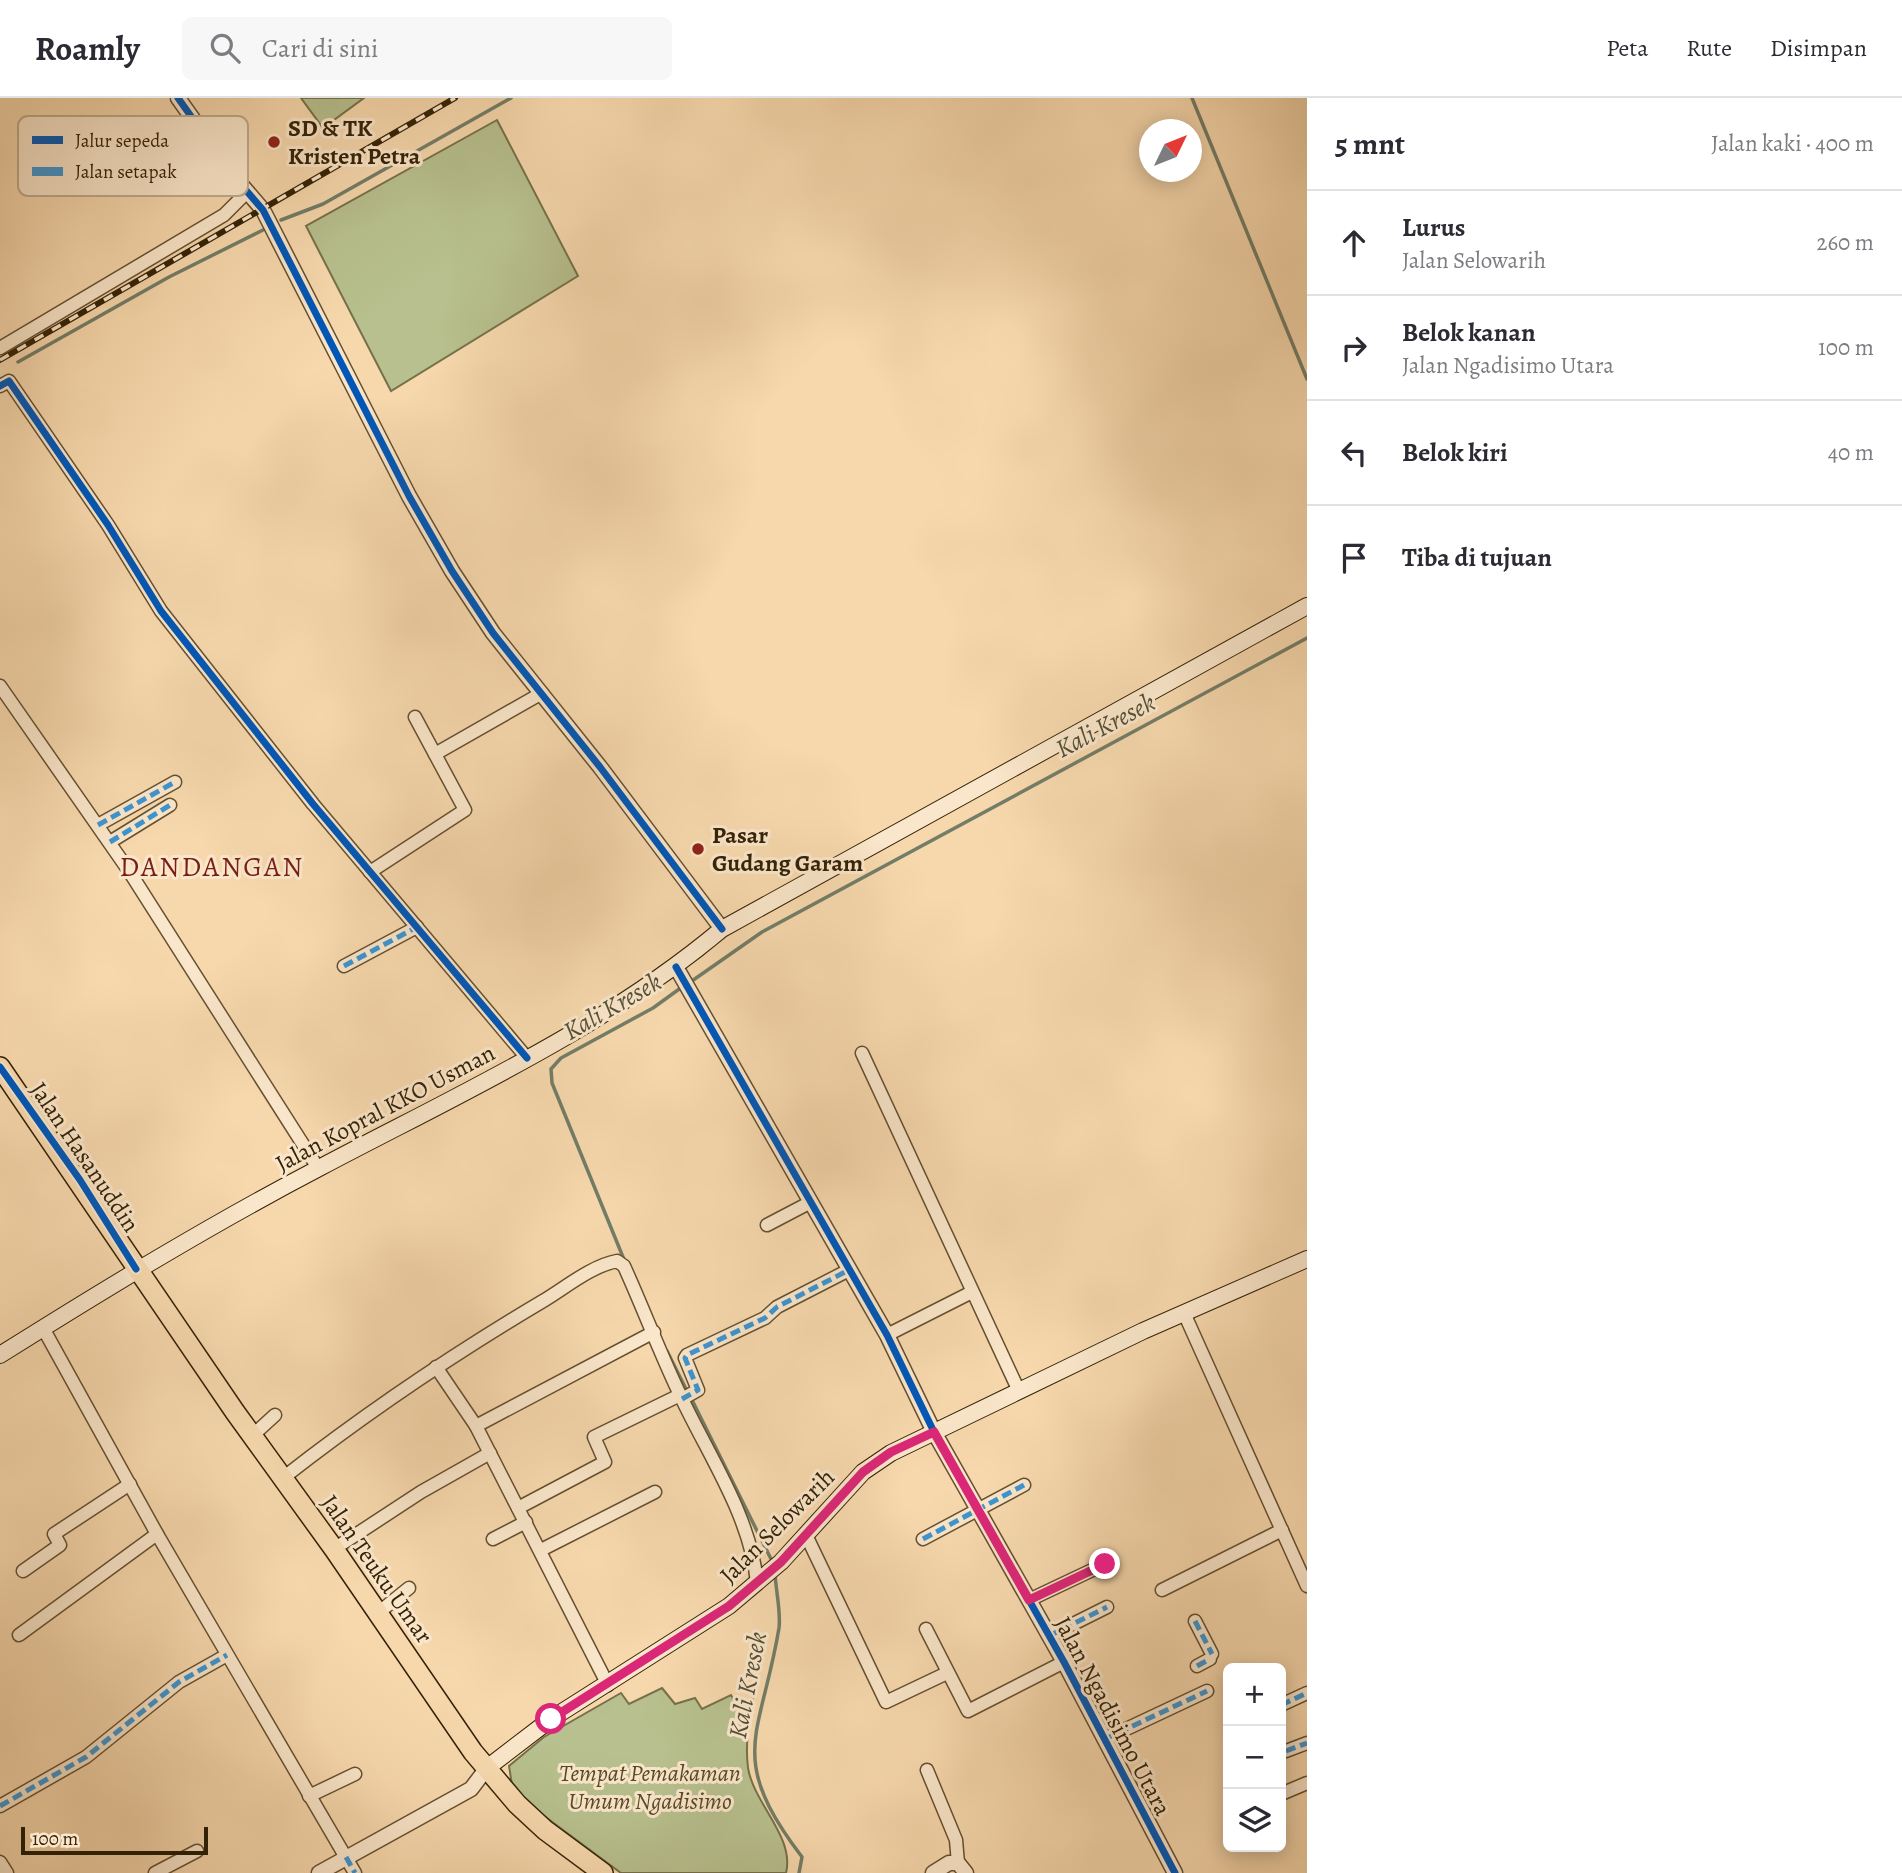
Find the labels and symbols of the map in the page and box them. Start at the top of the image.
place label: SD & TK Kristen Petra [288,112,421,172]
legend [18,116,248,196]
north arrow [1139,119,1202,182]
text: Jalur sepeda [75,128,169,154]
marker: SD & TK Kristen Petra [266,134,282,150]
text: Jalan setapak [75,159,177,185]
water label: Kali Kresek [1049,685,1161,766]
place label: Pasar Gudang Garam [712,819,863,879]
marker: Pasar Gudang Garam [690,841,706,857]
district label: DANDANGAN [120,848,304,886]
water label: Kali Kresek [557,964,668,1049]
street label: Jalan Kopral KKO Usman [270,1037,500,1179]
street label: Jalan Hasanuddin [23,1076,147,1238]
street label: Jalan Selowarih [713,1461,842,1590]
street label: Jalan Teuku Umar [314,1488,440,1650]
route end [1089,1548,1120,1579]
street label: Jalan Ngadisimo Utara [1047,1611,1179,1822]
water label: Kali Kresek [720,1629,775,1741]
route start [535,1703,566,1734]
park label: Tempat Pemakaman Umum Ngadisimo [559,1757,741,1817]
scale bar [21,1824,208,1856]

